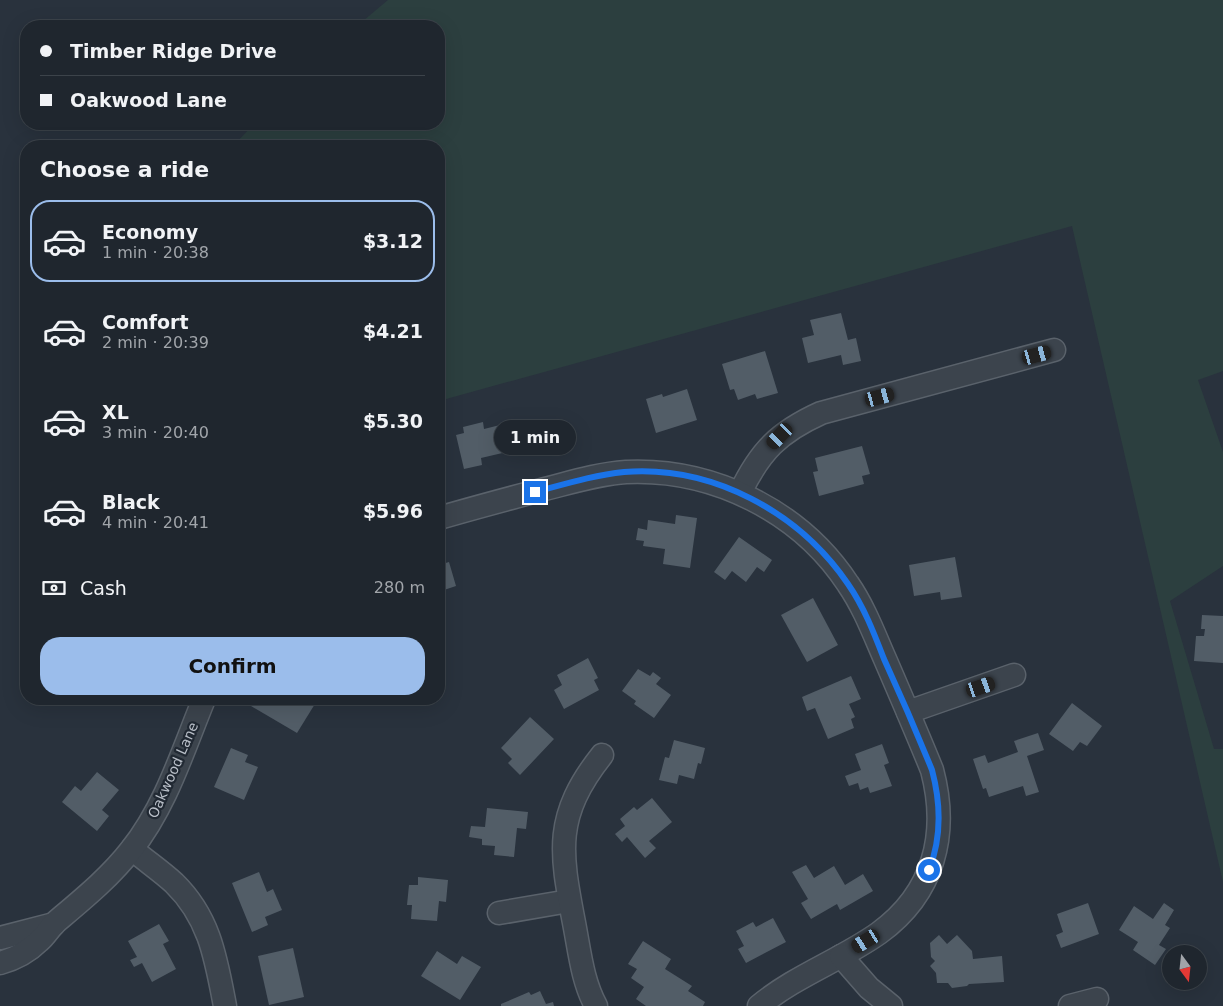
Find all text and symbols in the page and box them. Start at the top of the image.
text: Timber Ridge Drive [70,40,277,62]
text: Oakwood Lane [70,89,227,111]
text: Choose a ride [40,157,209,182]
icon: car [42,219,87,264]
text: Economy [102,221,198,243]
text: $3.12 [363,230,423,252]
text: 1 min · 20:38 [102,243,209,262]
icon: car [42,309,87,354]
text: Comfort [102,311,189,333]
text: $4.21 [363,320,423,342]
text: 2 min · 20:39 [102,333,209,352]
car [1020,344,1053,366]
car [863,386,896,408]
icon: car [42,399,87,444]
text: XL [102,401,129,423]
text: $5.30 [363,410,423,432]
callout: 1 min [494,420,576,454]
car [764,420,795,452]
text: 3 min · 20:40 [102,423,209,442]
text: 1 min [510,428,560,447]
route end [524,481,546,503]
icon: car [42,489,87,534]
text: Black [102,491,160,513]
text: $5.96 [363,500,423,522]
text: 4 min · 20:41 [102,513,209,532]
icon: cash [40,574,68,602]
text: Cash [80,577,127,599]
text: 280 m [374,578,425,597]
button: Confirm [40,637,425,695]
car [964,675,997,699]
street label: Oakwood Lane [145,719,201,821]
route start [918,859,940,881]
car [849,927,882,955]
north arrow [1162,945,1208,990]
map controls [1162,945,1207,990]

